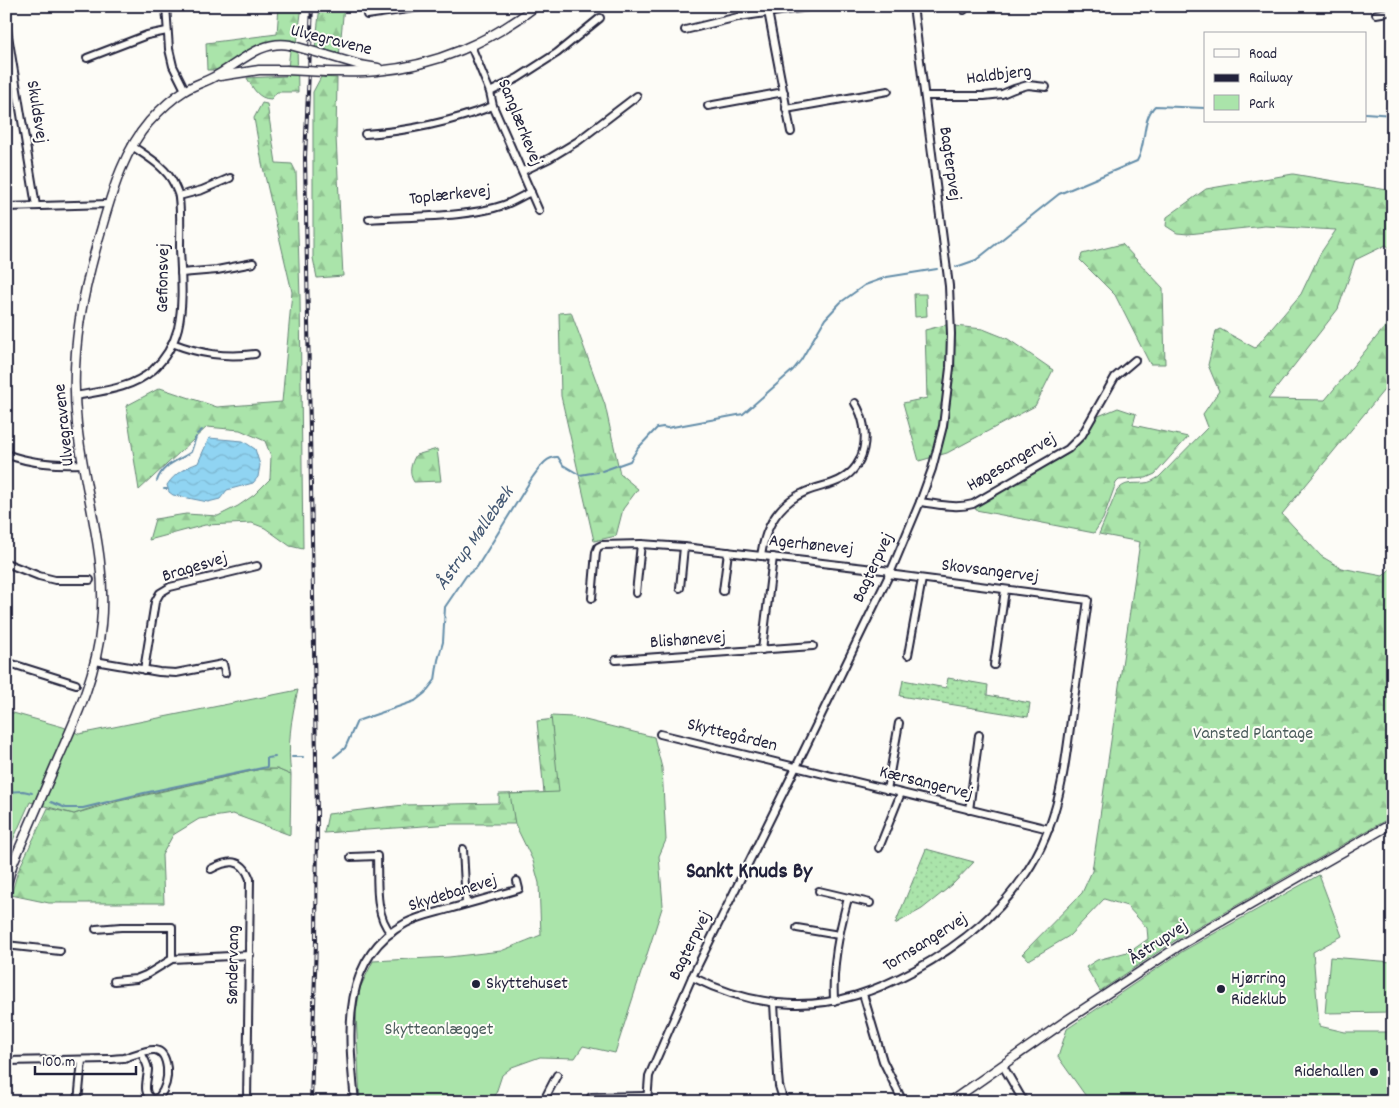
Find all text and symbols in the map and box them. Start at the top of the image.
street label: Ulvegravene [288,19,374,63]
legend [1204,32,1366,122]
text: Road [1249,44,1277,66]
street label: Haldbjerg [965,60,1033,92]
text: Railway [1249,68,1293,90]
street label: Sanglærkevej [490,75,548,171]
street label: Skuldsvej [19,79,53,145]
text: Park [1249,94,1275,116]
street label: Bagterpvej [931,125,967,203]
street label: Toplærkevej [408,179,492,213]
street label: Gefionsvej [151,243,177,313]
street label: Ulvegravene [48,382,82,468]
street label: Høgesangervej [962,427,1062,499]
water label: Åstrup Møllebæk [430,480,523,596]
street label: Agerhønevej [767,529,855,563]
street label: Bagterpvej [847,529,901,607]
street label: Bragesvej [159,546,231,590]
street label: Skovsangervej [940,554,1040,590]
street label: Blishønevej [649,626,727,656]
street label: Skyttegården [684,713,780,759]
park label: Vansted Plantage [1193,722,1313,747]
street label: Kærsangervej [877,760,975,808]
district label: Sankt Knuds By [686,857,813,888]
street label: Skydebanevej [406,869,500,919]
street label: Bagterpvej [663,907,719,985]
street label: Tornsangervej [879,907,973,979]
street label: Åstrupvej [1124,914,1194,972]
street label: Søndervang [221,925,247,1005]
place label: Hjørring Rideklub [1231,967,1287,1013]
place label: Skyttehuset [486,972,568,997]
marker: Skyttehuset [470,978,482,990]
marker: Hjørring Rideklub [1215,983,1227,995]
park label: Skytteanlægget [385,1018,494,1043]
scale bar [35,1043,136,1075]
text: 100 m [42,1052,75,1074]
place label: Ridehallen [1294,1060,1364,1085]
marker: Ridehallen [1368,1066,1380,1078]

